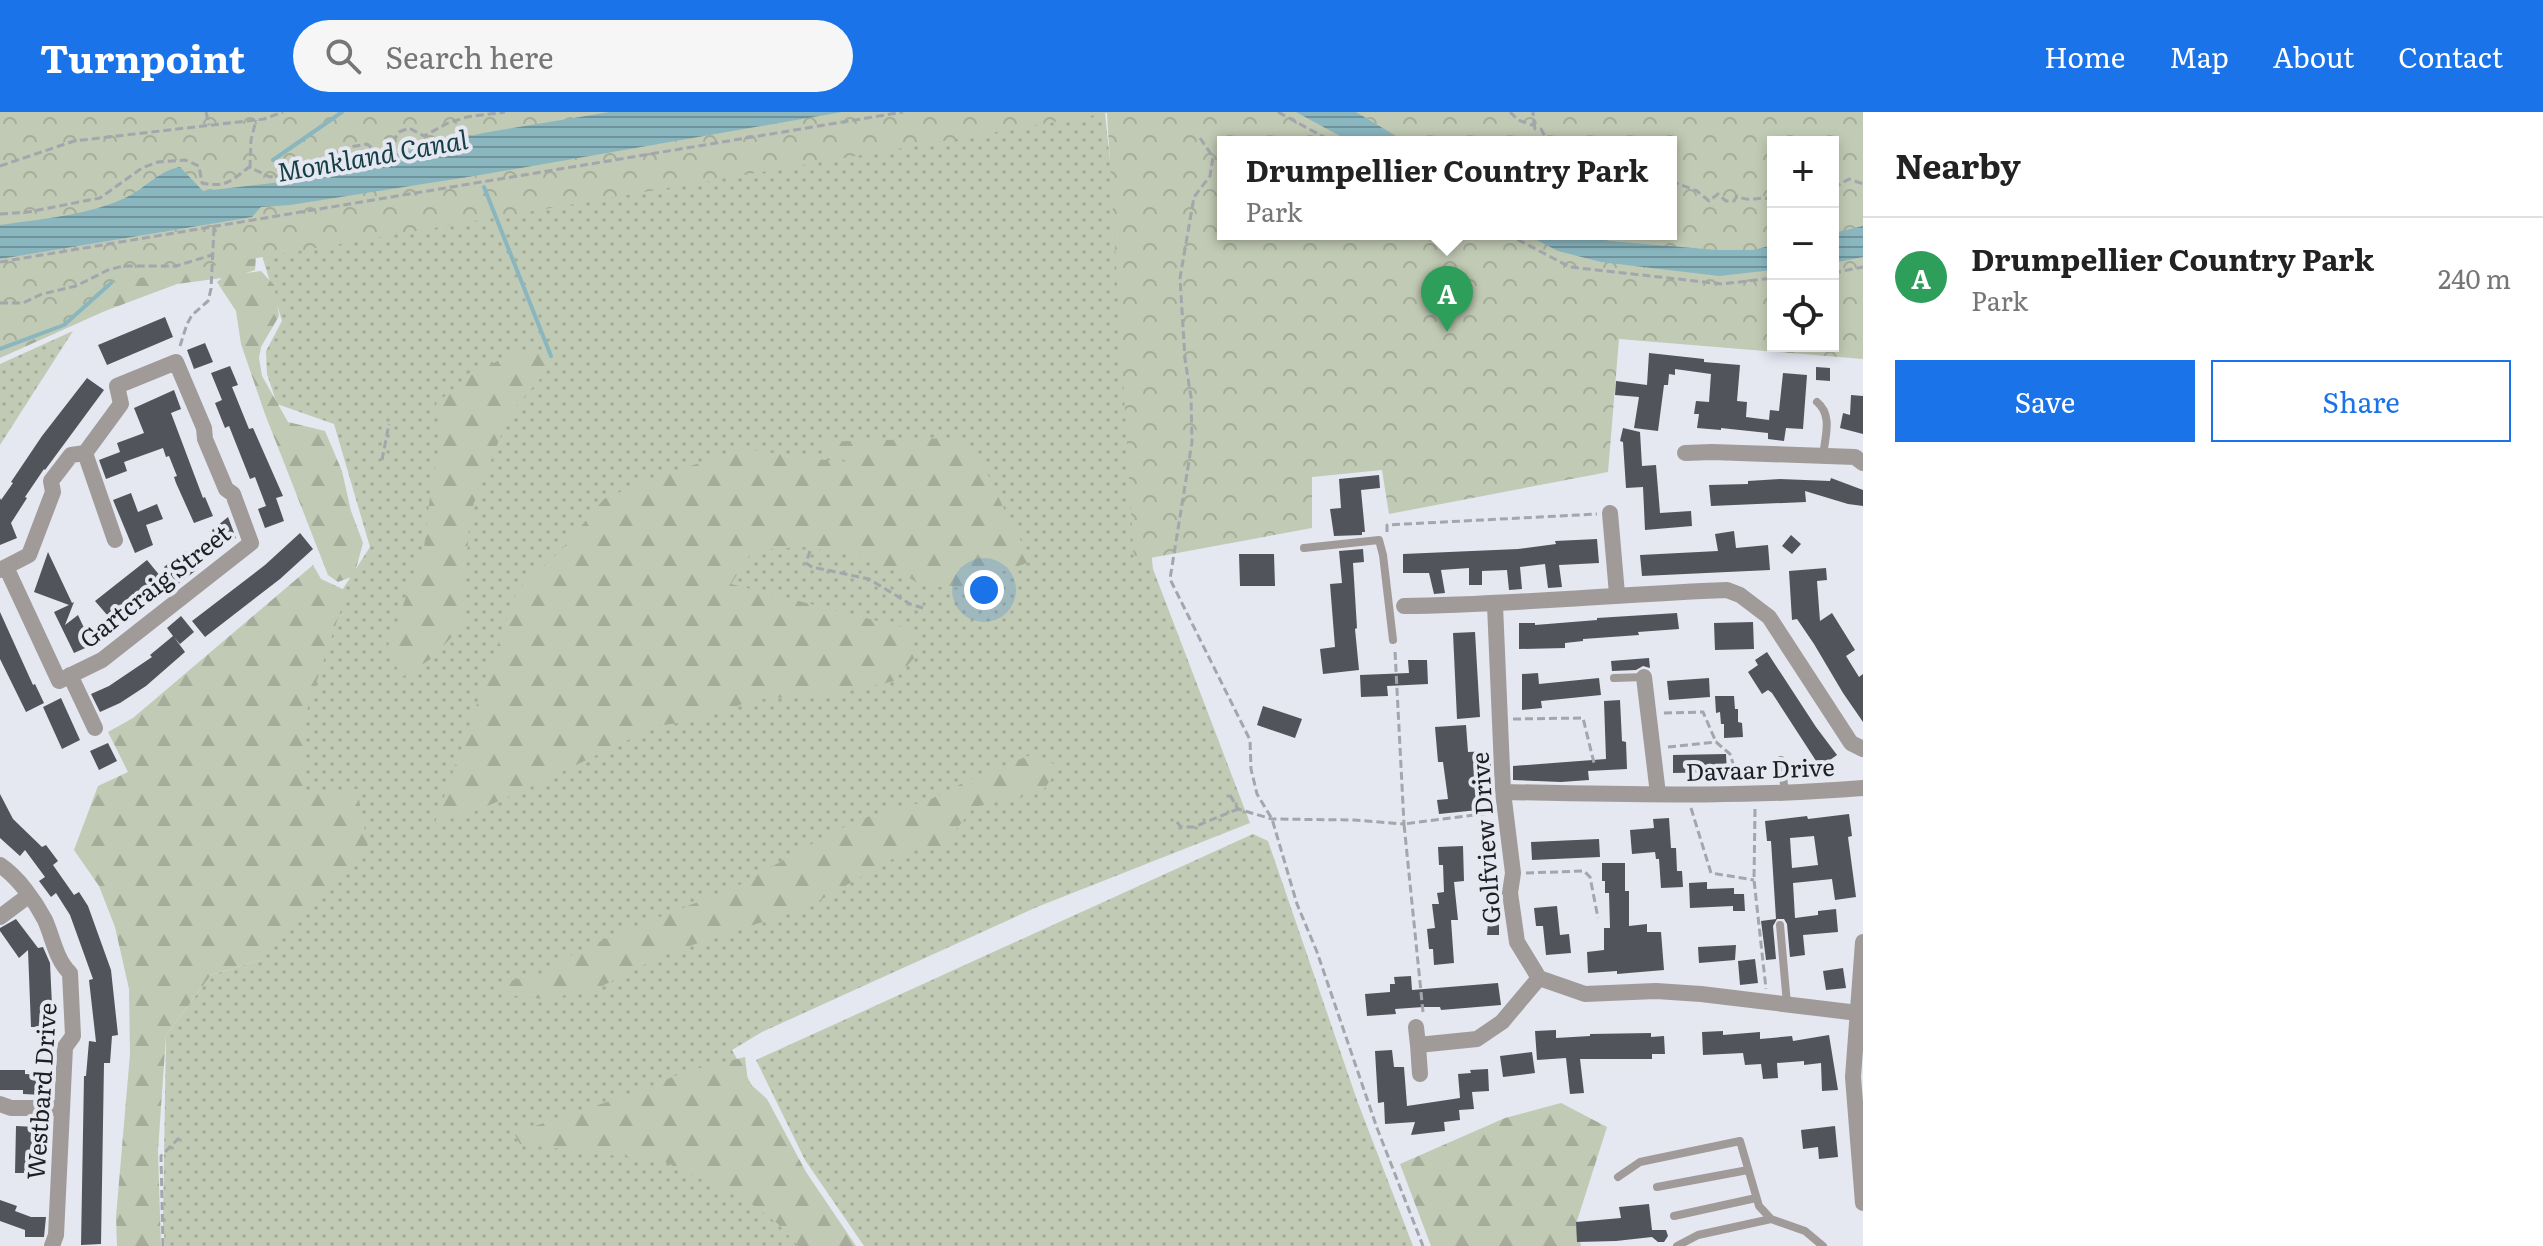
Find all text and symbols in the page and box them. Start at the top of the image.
search box [293,20,853,92]
text: Turnpoint [40,28,245,85]
icon: search [321,34,365,78]
text: Search here [385,34,553,78]
text: Home [2044,35,2125,77]
text: Map [2169,35,2229,77]
text: About [2273,35,2354,77]
text: Contact [2398,35,2503,77]
water label: Monkland Canal [274,118,471,190]
popup [1217,136,1677,240]
map controls [1767,136,1839,352]
button: + [1767,136,1839,208]
text: Nearby [1895,139,2021,189]
text: Drumpellier Country Park [1245,147,1649,191]
text: Park [1245,191,1302,230]
button: − [1767,208,1839,280]
text: Drumpellier Country Park [1971,236,2374,280]
text: A [1911,258,1931,297]
text: 240 m [2438,258,2511,297]
pin: A [1421,266,1473,332]
button: locate [1767,280,1839,352]
text: Park [1971,280,2028,319]
button: Save [1895,360,2195,442]
button: Share [2211,360,2511,442]
street label: Gartcraig Street [71,515,237,655]
your location [964,570,1004,610]
street label: Davaar Drive [1685,748,1835,788]
street label: Golfview Drive [1461,751,1507,925]
street label: Westbard Drive [16,1001,64,1181]

